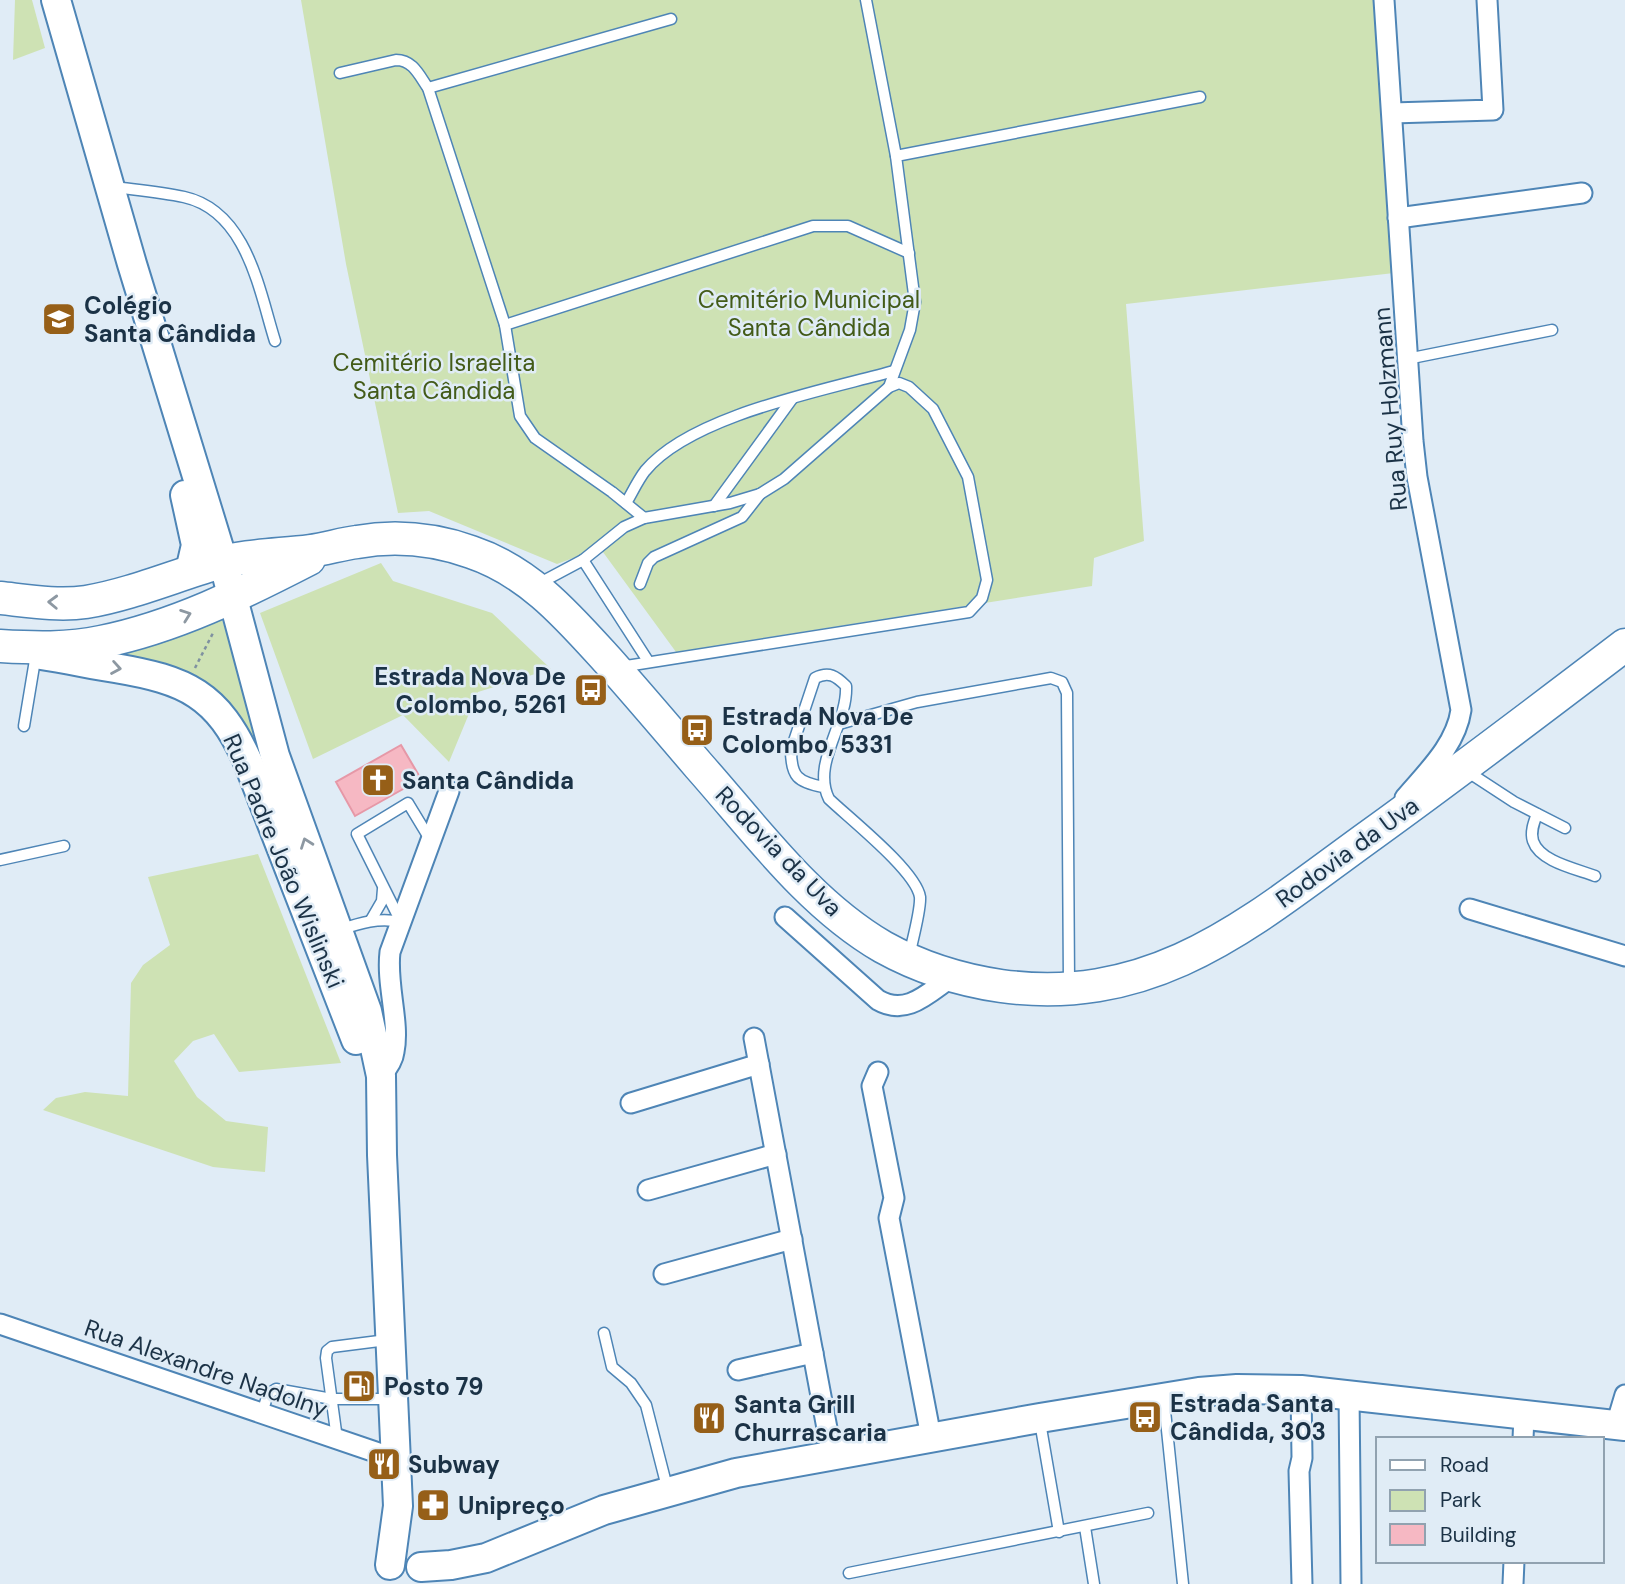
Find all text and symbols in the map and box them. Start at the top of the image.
park label: Cemitério Municipal Santa Cândida [698,284,920,343]
place label: Colégio Santa Cândida [84,290,256,349]
school or university icon: Colégio Santa Cândida [40,300,78,338]
street label: Rua Ruy Holzmann [1366,306,1414,512]
park label: Cemitério Israelita Santa Cândida [333,347,535,406]
one-way arrow [47,595,58,610]
one-way arrow [180,609,192,623]
one-way arrow [110,660,122,675]
place label: Estrada Nova De Colombo, 5261 [374,661,566,720]
bus stop icon: Estrada Nova De Colombo, 5261 [572,671,610,709]
place label: Estrada Nova De Colombo, 5331 [722,701,914,760]
bus stop icon: Estrada Nova De Colombo, 5331 [678,711,716,749]
street label: Rua Padre João Wislinski [216,729,352,993]
church icon: Santa Cândida [359,761,397,799]
place label: Santa Cândida [402,765,574,796]
street label: Rodovia da Uva [709,779,849,923]
street label: Rodovia da Uva [1269,790,1425,914]
one-way arrow [300,838,314,850]
street label: Rua Alexandre Nadolny [80,1312,332,1424]
fuel station icon: Posto 79 [340,1367,378,1405]
place label: Posto 79 [384,1371,483,1402]
place label: Estrada Santa Cândida, 303 [1170,1388,1334,1447]
place label: Santa Grill Churrascaria [734,1389,887,1448]
bus stop icon: Estrada Santa Cândida, 303 [1126,1398,1164,1436]
restaurant icon: Santa Grill Churrascaria [690,1399,728,1437]
legend [1376,1437,1604,1563]
restaurant icon: Subway [365,1445,403,1483]
place label: Subway [408,1449,500,1480]
text: Road [1440,1451,1489,1479]
pharmacy icon: Unipreço [414,1486,452,1524]
text: Park [1440,1486,1482,1514]
place label: Unipreço [458,1490,565,1521]
text: Building [1440,1521,1517,1549]

